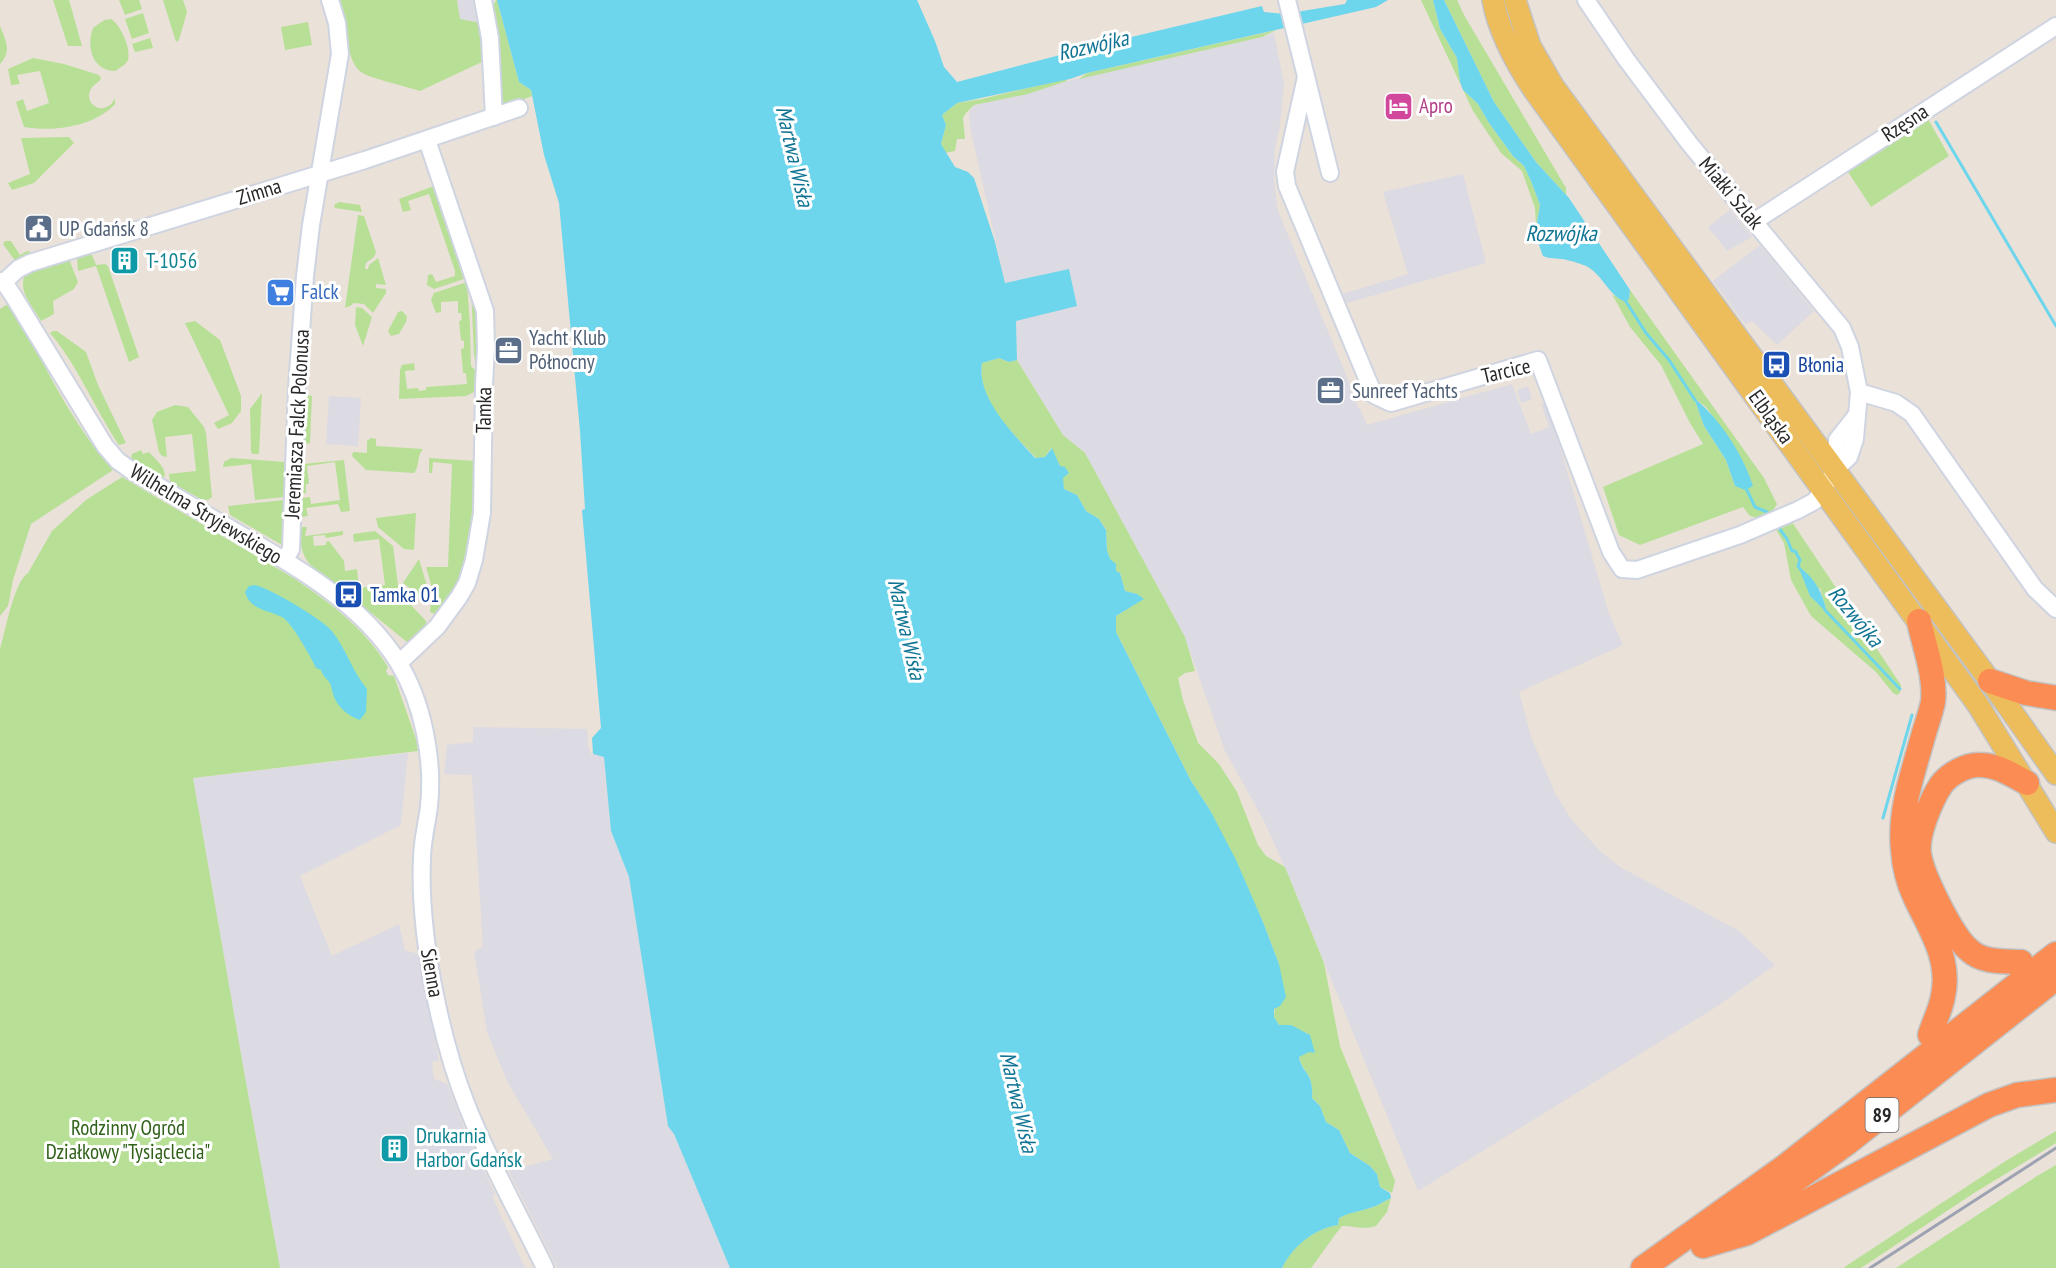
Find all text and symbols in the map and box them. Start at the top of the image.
water label: Rozwójka [1055,23,1132,67]
hotel icon: Apro [1382,90,1414,122]
place label: Apro [1419,92,1453,119]
street label: Rzęsna [1876,98,1933,148]
water label: Martwa Wisła [770,103,820,210]
street label: Miałki Szlak [1693,151,1769,234]
street label: Zimna [233,172,284,211]
public building icon: UP Gdańsk 8 [22,213,54,245]
place label: UP Gdańsk 8 [59,215,149,242]
water label: Rozwójka [1525,219,1598,247]
building icon: T-1056 [109,245,141,277]
place label: T-1056 [146,247,197,274]
supermarket icon: Falck [264,276,296,308]
place label: Falck [301,278,339,305]
place label: Yacht Klub Północny [529,324,606,375]
street label: Jeremiasza Falck Polonusa [278,329,315,520]
office icon: Yacht Klub Północny [492,334,524,366]
bus stop icon: Błonia [1761,349,1793,381]
place label: Błonia [1798,351,1844,378]
street label: Tarcice [1479,352,1533,389]
office icon: Sunreef Yachts [1315,375,1347,407]
place label: Sunreef Yachts [1352,377,1458,404]
street label: Elbląska [1743,385,1800,449]
street label: Tamka [470,387,497,433]
street label: Wilhelma Stryjewskiego [125,457,287,570]
water label: Martwa Wisła [882,576,932,683]
bus stop icon: Tamka 01 [333,579,365,611]
water label: Rozwójka [1822,580,1890,653]
place label: Tamka 01 [370,581,440,608]
street label: Sienna [415,946,450,999]
water label: Martwa Wisła [994,1049,1044,1156]
road number: 89 [1866,1098,1898,1132]
park label: Rodzinny Ogród Działkowy "Tysiąclecia" [46,1114,210,1165]
place label: Drukarnia Harbor Gdańsk [416,1122,522,1173]
building icon: Drukarnia Harbor Gdańsk [379,1132,411,1164]

